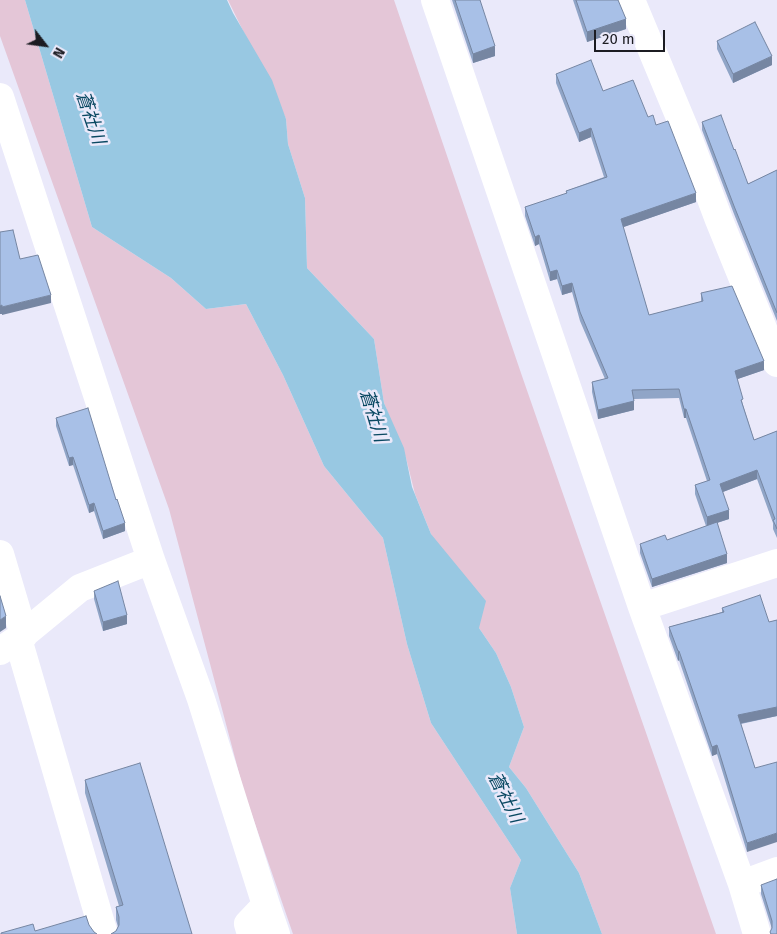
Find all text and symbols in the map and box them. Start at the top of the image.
north arrow [20,20,70,70]
scale bar [597,20,668,52]
text: 20 m [602,30,635,48]
text: N [49,44,68,61]
water label: 蒼社川 [71,89,109,147]
water label: 蒼社川 [355,387,391,445]
water label: 蒼社川 [483,769,527,827]

